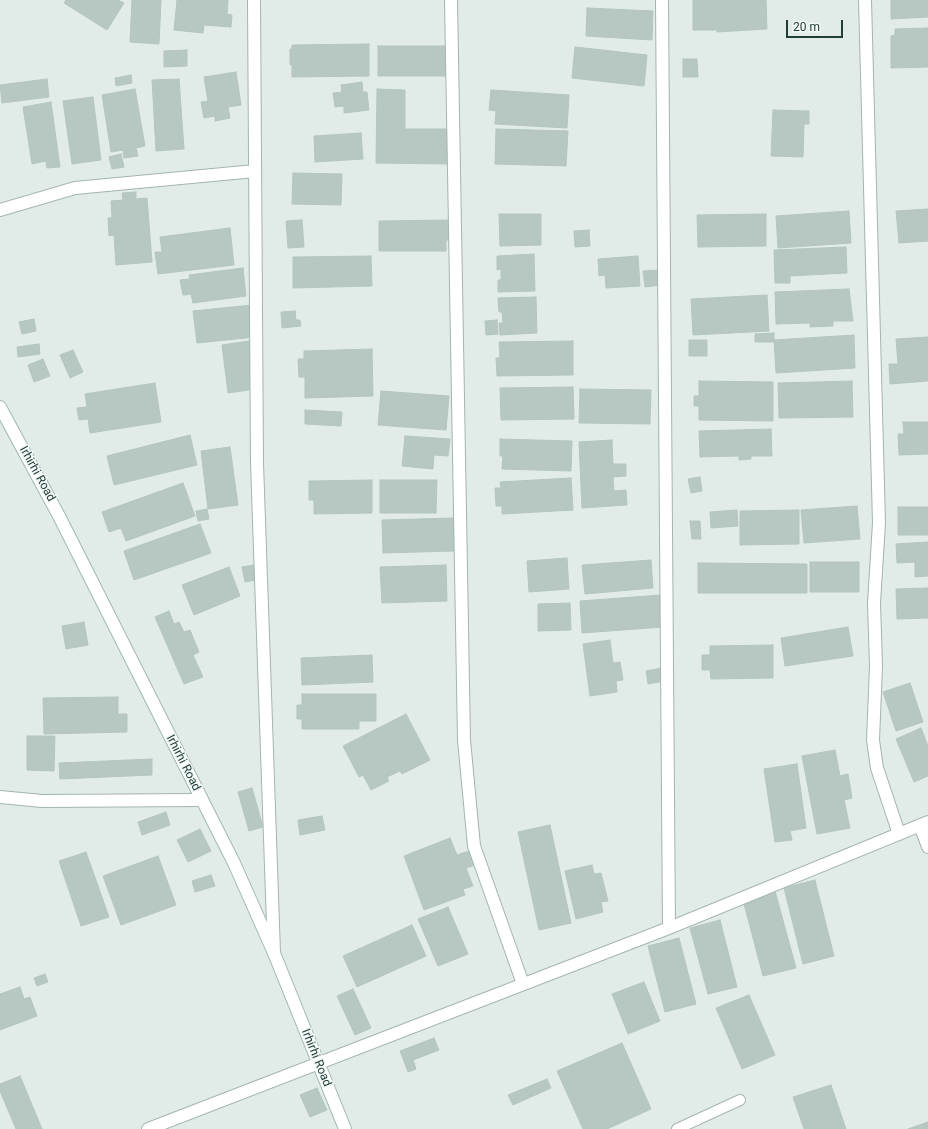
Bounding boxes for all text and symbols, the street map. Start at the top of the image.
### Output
scale bar [788,12,845,38]
text: 20 m [793,20,820,34]
street label: Irhirhi Road [16,444,58,504]
street label: Irhirhi Road [163,733,203,793]
street label: Irhirhi Road [298,1027,334,1089]

